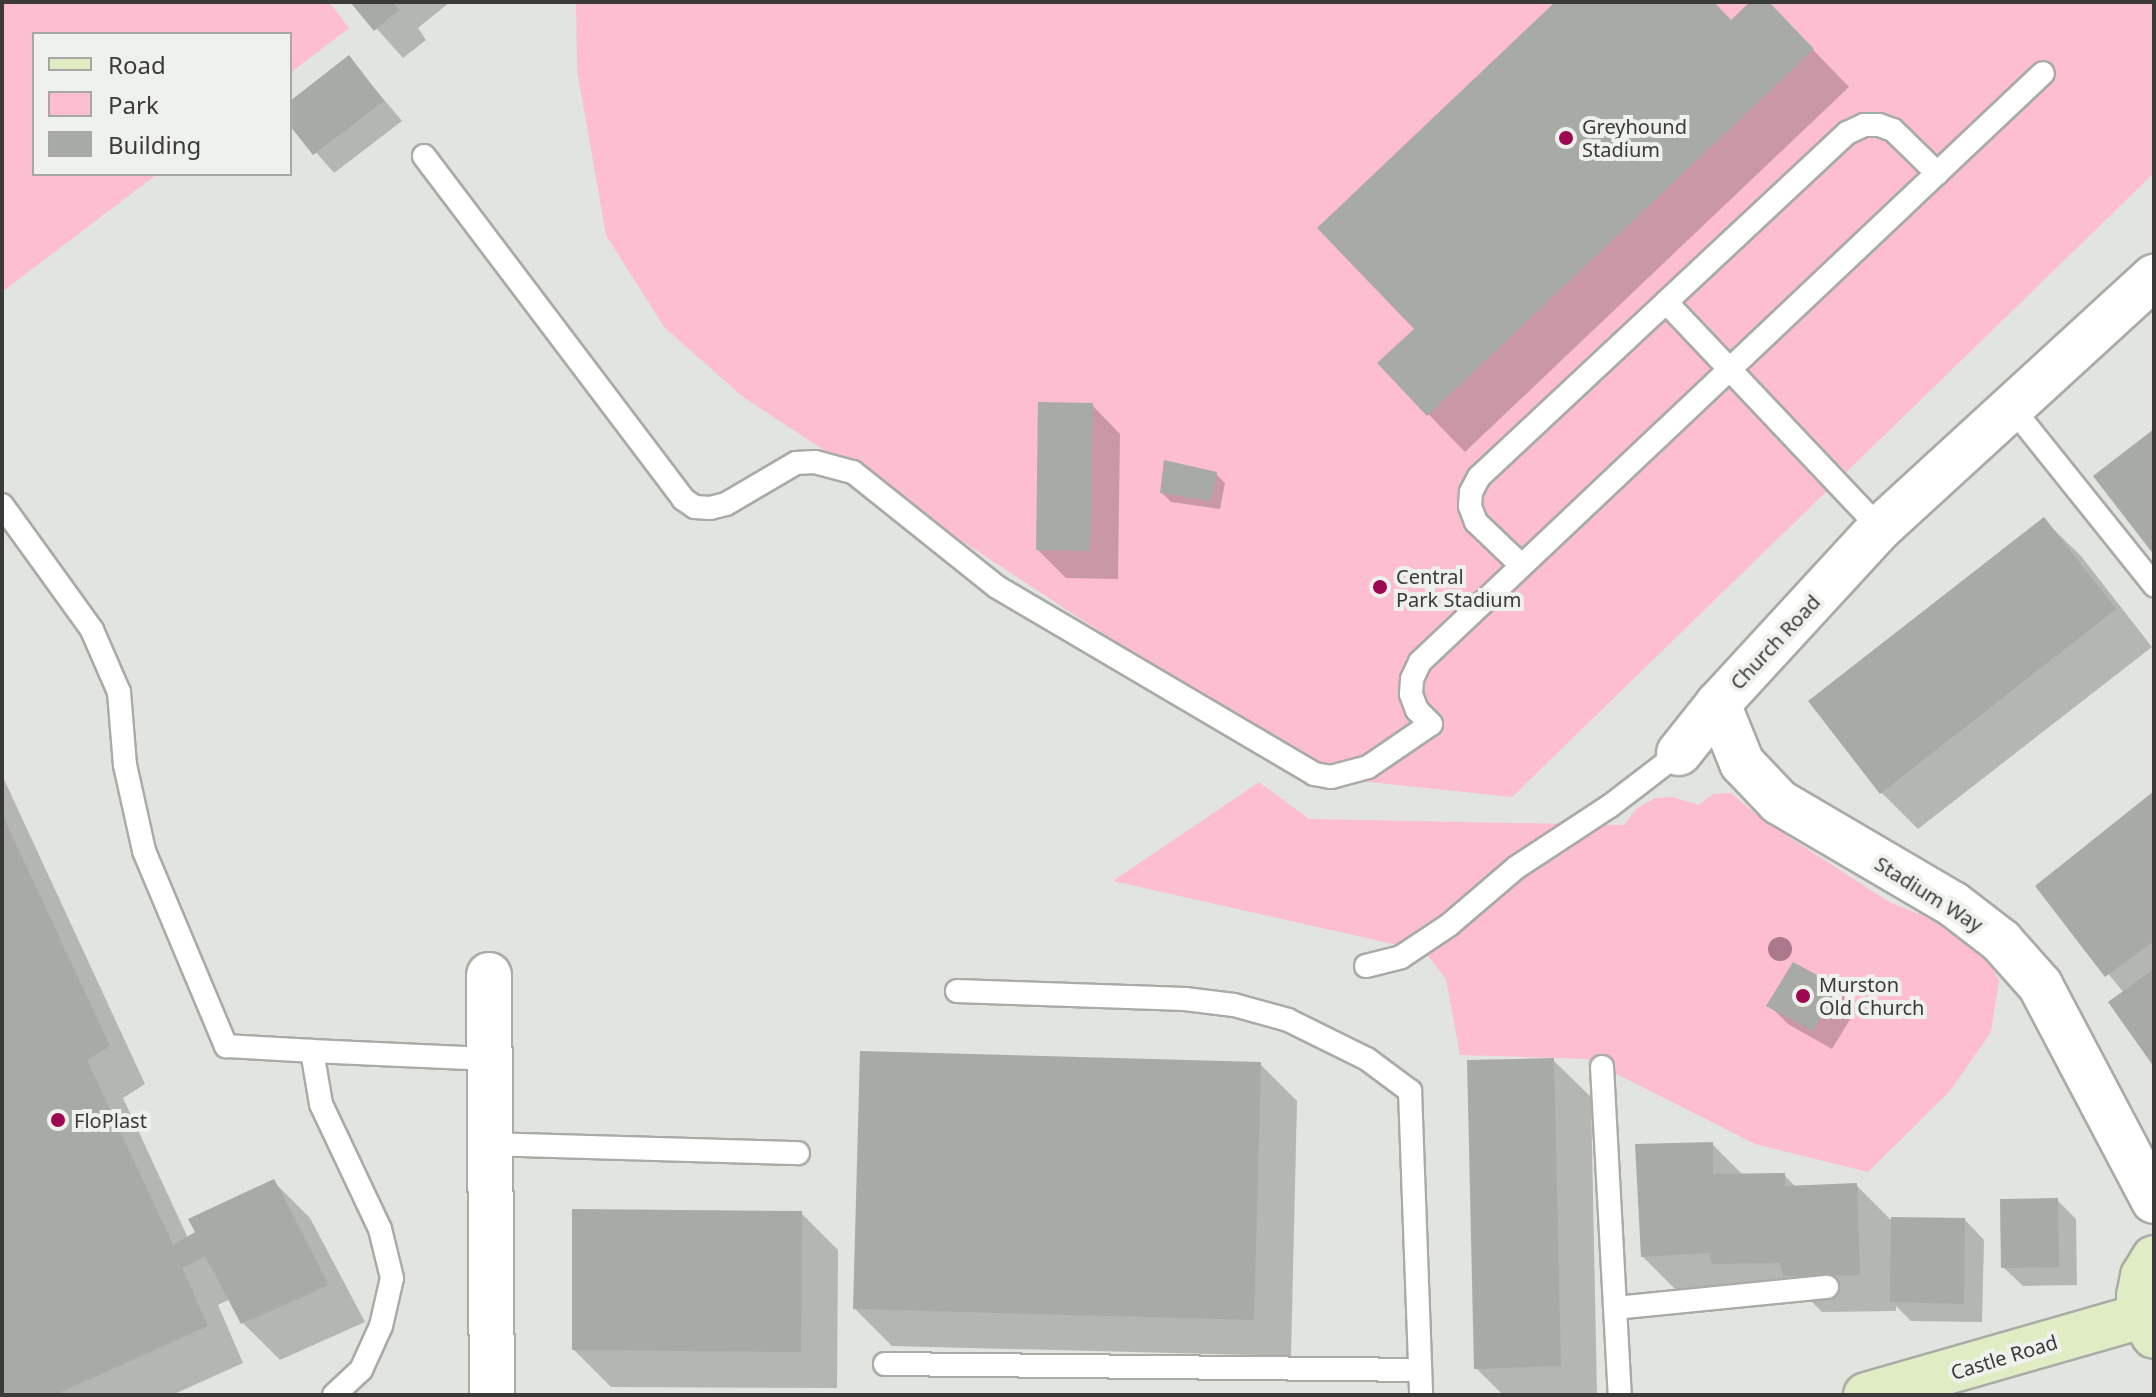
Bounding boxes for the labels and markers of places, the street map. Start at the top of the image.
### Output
place label: Greyhound Stadium [1582,114,1687,161]
marker: Greyhound Stadium [1557,129,1575,147]
place label: Central Park Stadium [1396,564,1521,611]
marker: Central Park Stadium [1371,578,1389,596]
place label: Murston Old Church [1819,972,1924,1019]
marker: Murston Old Church [1794,987,1812,1005]
place label: FloPlast [74,1108,147,1132]
marker: FloPlast [49,1111,67,1129]

